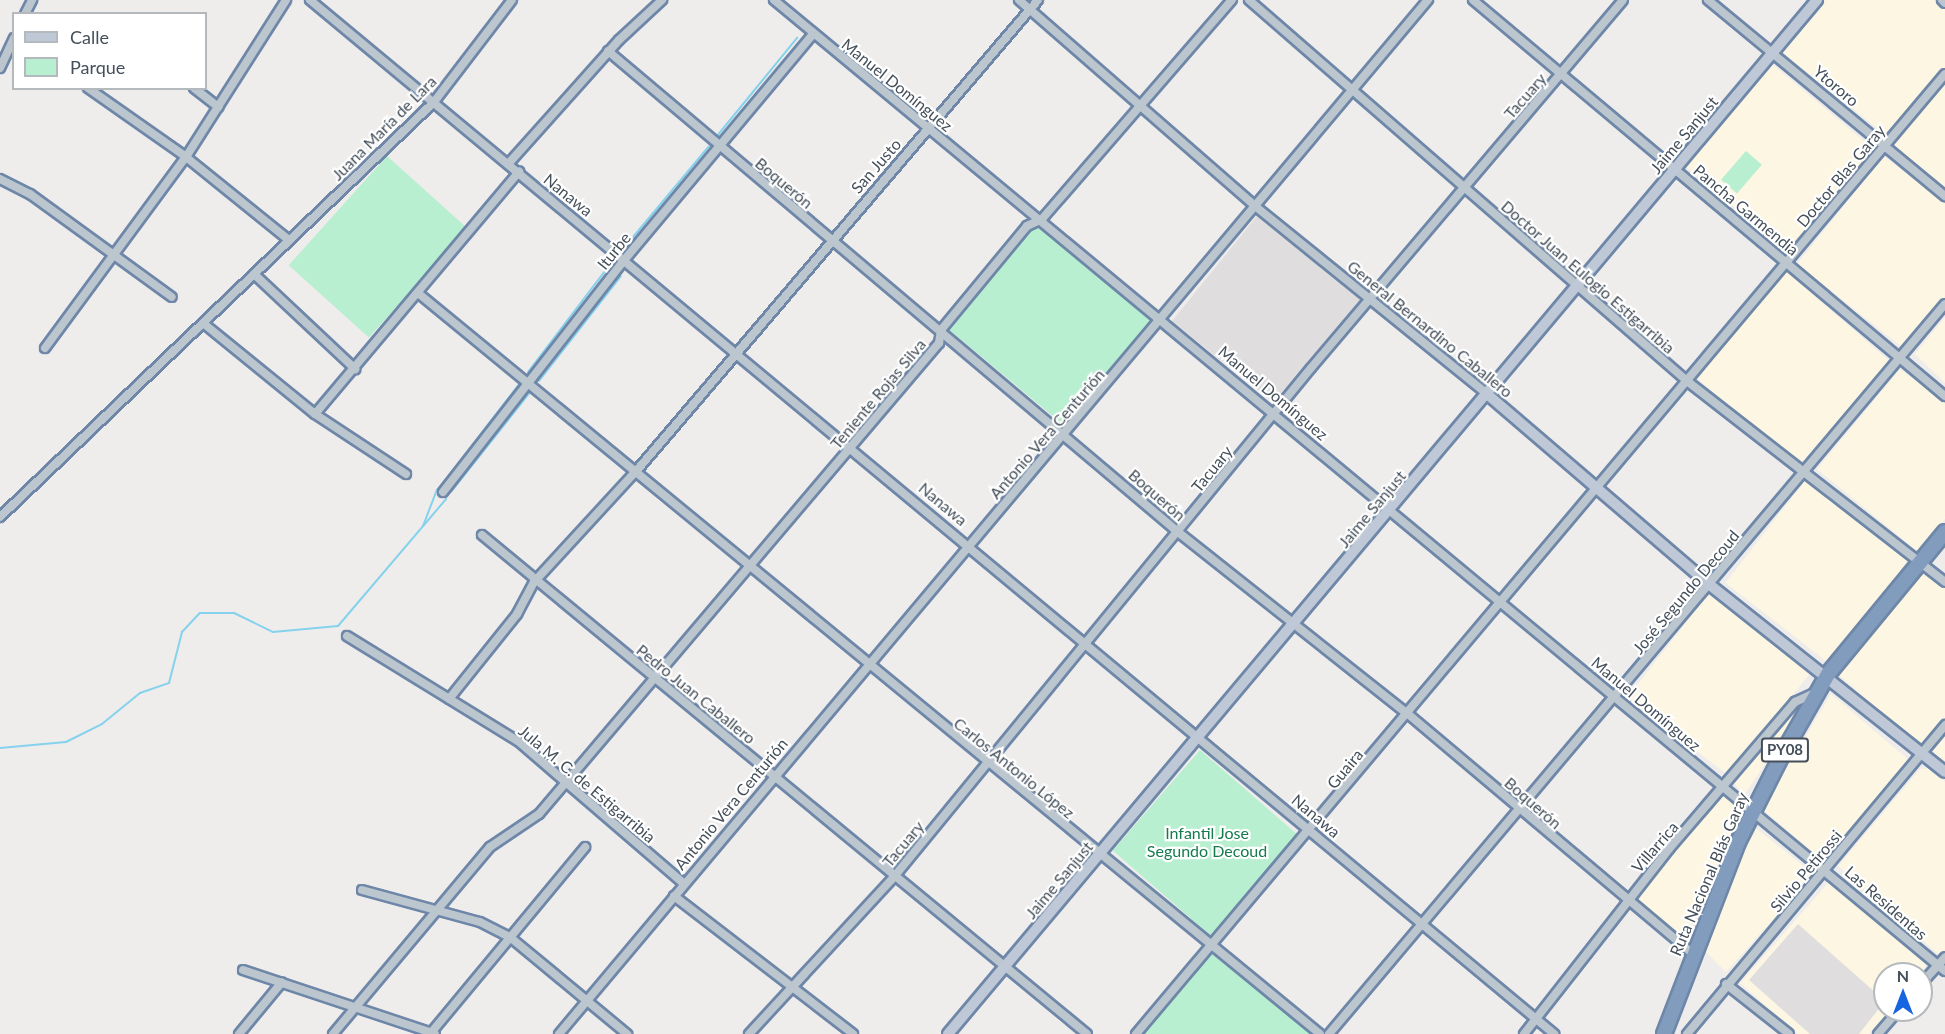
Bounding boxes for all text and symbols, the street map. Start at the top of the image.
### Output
legend [12,12,207,90]
text: Calle [70,26,109,48]
street label: Manuel Domínguez [838,35,956,135]
text: Parque [70,56,125,78]
street label: Ytororo [1809,62,1863,110]
street label: Tacuary [1500,69,1550,123]
street label: Juana María de Lara [328,72,440,184]
street label: Jaime Sanjust [1646,93,1722,177]
street label: Doctor Blas Garay [1793,121,1889,231]
street label: San Justo [847,135,905,197]
street label: Boquerón [751,153,817,213]
street label: Pancha Garmendia [1689,160,1803,260]
street label: Nanawa [540,170,596,220]
street label: Doctor Juan Eulogio Estigarribia [1497,196,1679,358]
street label: Iturbe [593,229,635,273]
street label: General Bernardino Caballero [1344,256,1516,402]
street label: Teniente Rojas Silva [826,335,930,453]
street label: Manuel Domínguez [1214,342,1332,444]
street label: Antonio Vera Centurión [985,365,1109,503]
street label: Tacuary [1187,442,1237,496]
street label: Boquerón [1125,465,1189,525]
street label: Jaime Sanjust [1334,467,1410,551]
street label: Nanawa [915,478,971,530]
street label: José Segundo Decoud [1629,526,1743,658]
street label: Pedro Juan Caballero [633,640,759,748]
street label: Manuel Domínguez [1587,653,1705,755]
street label: Carlos Antonio López [950,713,1078,823]
street label: Jula M. C. de Estigarribia [515,721,659,847]
street label: Antonio Vera Centurión [670,734,792,874]
road number: PY08 [1760,738,1810,762]
street label: Guaira [1323,745,1367,793]
street label: Boquerón [1501,773,1565,833]
street label: Ruta Nacional Blás Garay [1666,789,1752,959]
street label: Nanawa [1288,790,1344,842]
street label: Tacuary [878,817,928,871]
street label: Villarrica [1628,818,1682,876]
park label: Infantil Jose Segundo Decoud [1147,823,1267,861]
street label: Silvio Petirossi [1766,826,1846,916]
street label: Jaime Sanjust [1021,838,1097,922]
street label: Las Residentas [1841,862,1931,944]
north arrow [1873,962,1933,1022]
text: N [1897,966,1909,985]

